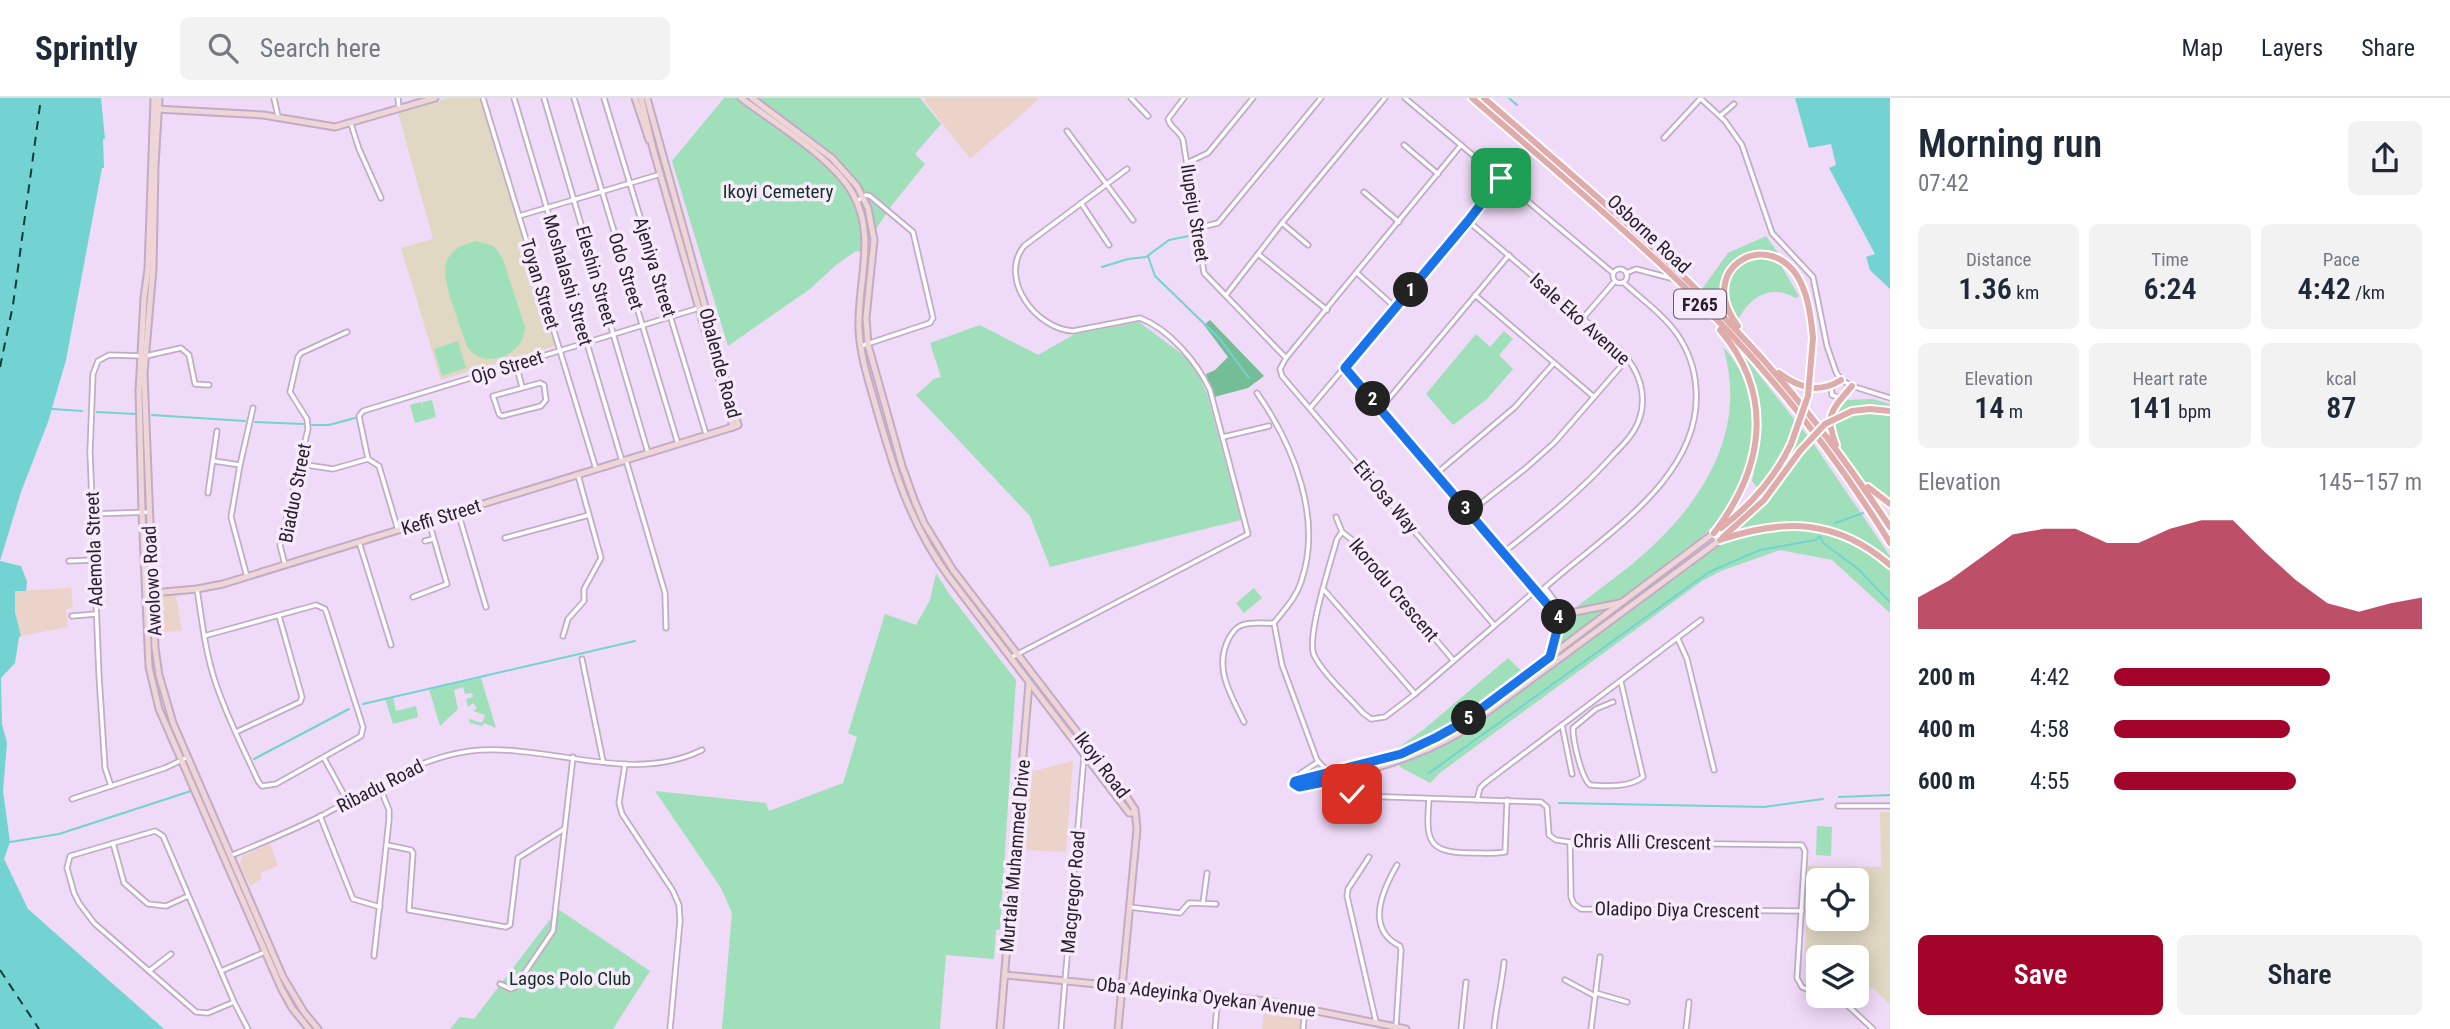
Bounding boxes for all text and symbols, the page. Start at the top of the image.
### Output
search box [180,17,670,80]
text: Sprintly [35,29,138,68]
icon: search [204,29,242,67]
text: Search here [260,33,381,63]
text: Map [2182,34,2223,62]
text: Layers [2261,34,2323,62]
text: Share [2361,34,2415,62]
button: share [2348,121,2422,195]
text: Morning run [1918,122,2102,166]
pin [1471,148,1531,208]
icon: arrive [1482,159,1520,197]
street label: Ilupeju Street [1176,162,1214,264]
text: 07:42 [1918,170,1969,197]
park label: Ikoyi Cemetery [723,180,833,203]
street label: Osborne Road [1603,190,1695,278]
street label: Moshalashi Street [538,212,598,348]
street label: Ajeniya Street [629,214,681,320]
street label: Eleshin Street [571,223,621,329]
street label: Odo Street [603,230,649,312]
street label: Toyan Street [515,236,565,332]
text: Distance [1966,248,2031,271]
text: Time [2151,248,2189,271]
text: Pace [2323,248,2360,271]
street label: Isale Eko Avenue [1525,268,1635,370]
text: 1.36 [1958,271,2012,306]
text: 6:24 [2143,271,2197,306]
text: 4:42 [2298,271,2351,306]
pin: 1 [1394,272,1428,308]
text: 1 [1406,278,1415,301]
text: km [2012,281,2039,304]
text: /km [2351,281,2385,304]
road number: F265 [1674,289,1726,318]
street label: Obalende Road [694,305,746,421]
street label: Ojo Street [468,345,546,389]
text: Elevation [1964,367,2033,390]
text: Heart rate [2132,367,2208,390]
text: kcal [2326,367,2357,390]
pin: 2 [1356,382,1390,416]
text: 2 [1368,387,1377,410]
text: 14 [1974,390,2004,425]
text: 141 [2129,390,2174,425]
text: 87 [2326,390,2356,425]
text: m [2004,400,2023,423]
text: bpm [2174,400,2211,423]
street label: Biaduo Street [274,441,316,545]
street label: Eti-Osa Way [1349,456,1423,538]
text: Elevation [1918,469,2001,496]
text: 145–157 m [2318,469,2422,496]
pin: 3 [1448,490,1484,526]
street label: Ademola Street [80,491,108,607]
street label: Keffi Street [398,494,484,540]
text: 3 [1461,496,1470,519]
street label: Awolowo Road [138,525,166,637]
street label: Ikorodu Crescent [1344,534,1444,646]
pin: 4 [1542,600,1576,634]
text: 4 [1554,605,1563,628]
text: 200 m [1918,664,1975,691]
text: 4:42 [2030,664,2069,691]
pin: 5 [1452,700,1486,736]
text: 5 [1464,706,1473,729]
text: 400 m [1918,716,1975,743]
text: 4:58 [2030,716,2069,743]
street label: Ikoyi Road [1069,727,1135,803]
street label: Ribadu Road [333,754,427,818]
street label: Murtala Muhammed Drive [995,759,1035,953]
pin [1322,764,1382,824]
text: 600 m [1918,768,1975,795]
text: 4:55 [2030,768,2069,795]
icon: check [1333,775,1371,813]
street label: Chris Alli Crescent [1573,829,1711,855]
street label: Macgregor Road [1056,830,1090,954]
map controls [1806,868,1869,1008]
button: locate [1806,868,1869,931]
street label: Oladipo Diya Crescent [1594,897,1760,923]
button: Save [1918,935,2163,1015]
button: Share [2177,935,2422,1015]
button: layers [1806,945,1869,1008]
park label: Lagos Polo Club [509,967,631,990]
street label: Oba Adeyinka Oyekan Avenue [1095,972,1317,1022]

